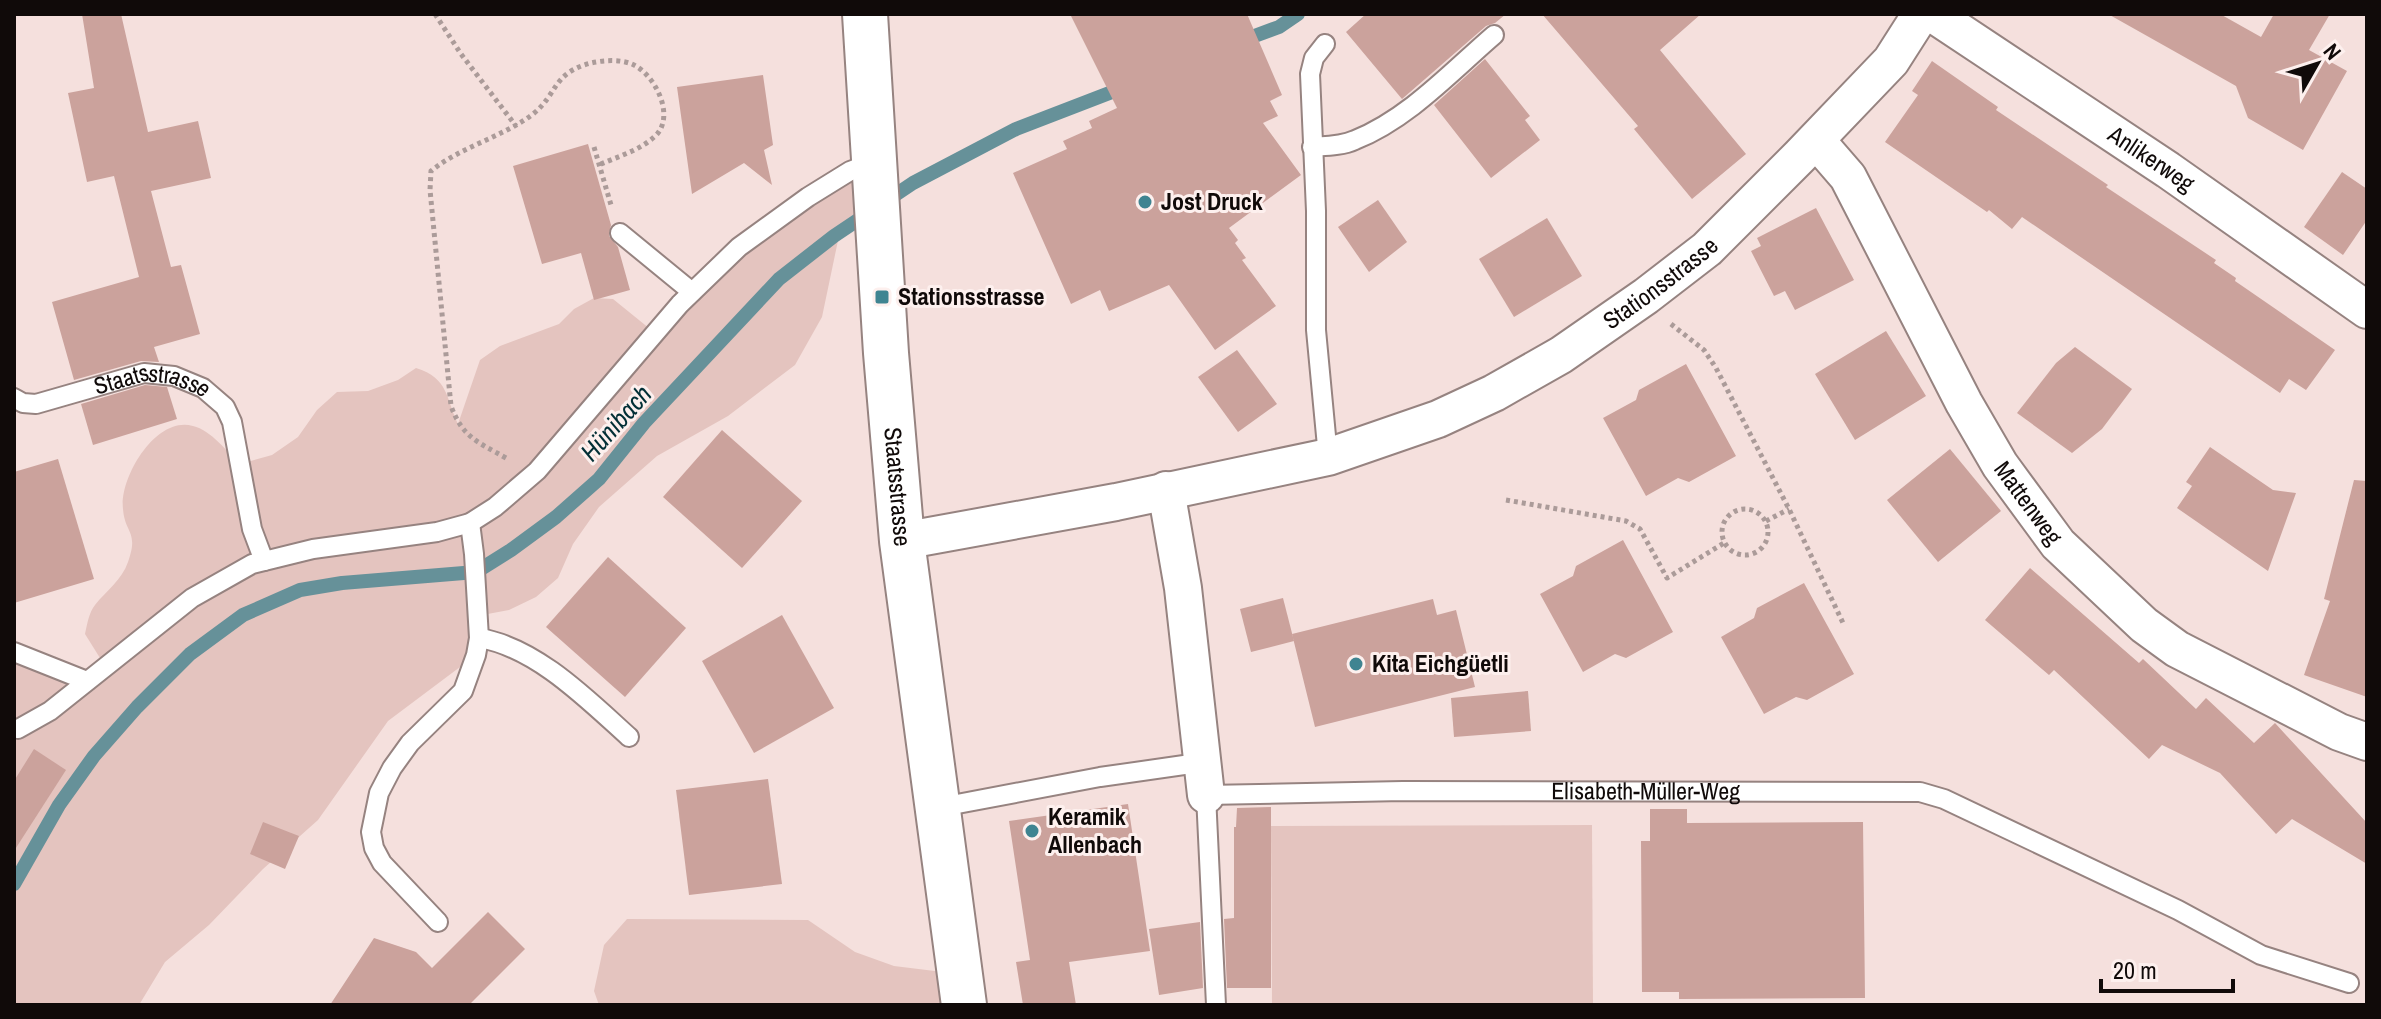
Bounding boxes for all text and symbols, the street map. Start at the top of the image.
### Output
north arrow [2277,24,2357,104]
text: N [2317,37,2348,66]
street label: Anlikerweg [2102,117,2201,199]
place label: Jost Druck [1161,185,1263,217]
marker: Jost Druck [1136,193,1154,211]
street label: Stationsstrasse [1596,230,1725,336]
place label: Stationsstrasse [898,280,1045,312]
marker: Stationsstrasse [873,288,891,306]
street label: Staatsstrasse [90,355,219,404]
water label: Hünibach [572,377,659,468]
street label: Staatsstrasse [877,426,919,548]
street label: Mattenweg [1987,454,2070,551]
place label: Kita Eichgüetli [1372,647,1509,679]
marker: Kita Eichgüetli [1347,655,1365,673]
street label: Elisabeth-Müller-Weg [1551,774,1740,807]
place label: Keramik Allenbach [1048,800,1142,860]
marker: Keramik Allenbach [1023,822,1041,840]
scale bar [2101,943,2233,993]
text: 20 m [2113,954,2157,986]

